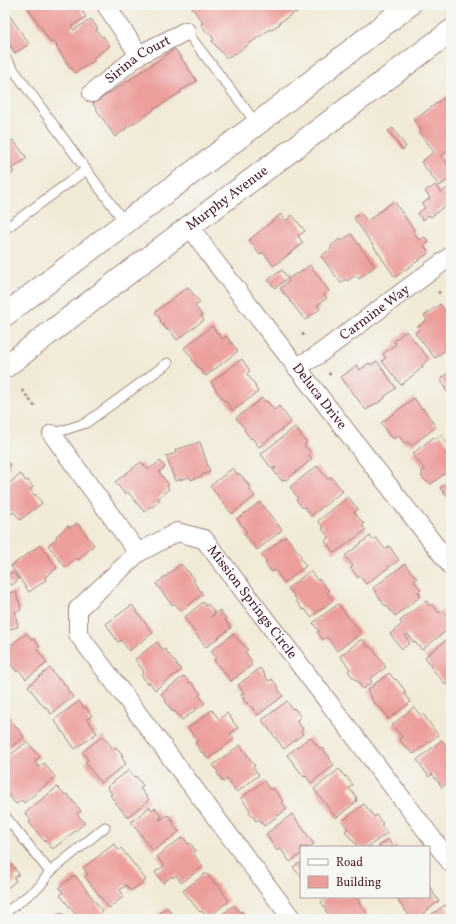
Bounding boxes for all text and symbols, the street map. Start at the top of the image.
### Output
street label: Sirina Court [101,31,174,88]
street label: Murphy Avenue [182,161,272,235]
street label: Carmine Way [336,280,414,345]
street label: Deluca Drive [288,359,351,434]
street label: Mission Springs Circle [203,541,302,663]
legend [300,846,430,898]
text: Road [336,855,363,871]
text: Building [336,875,381,891]

